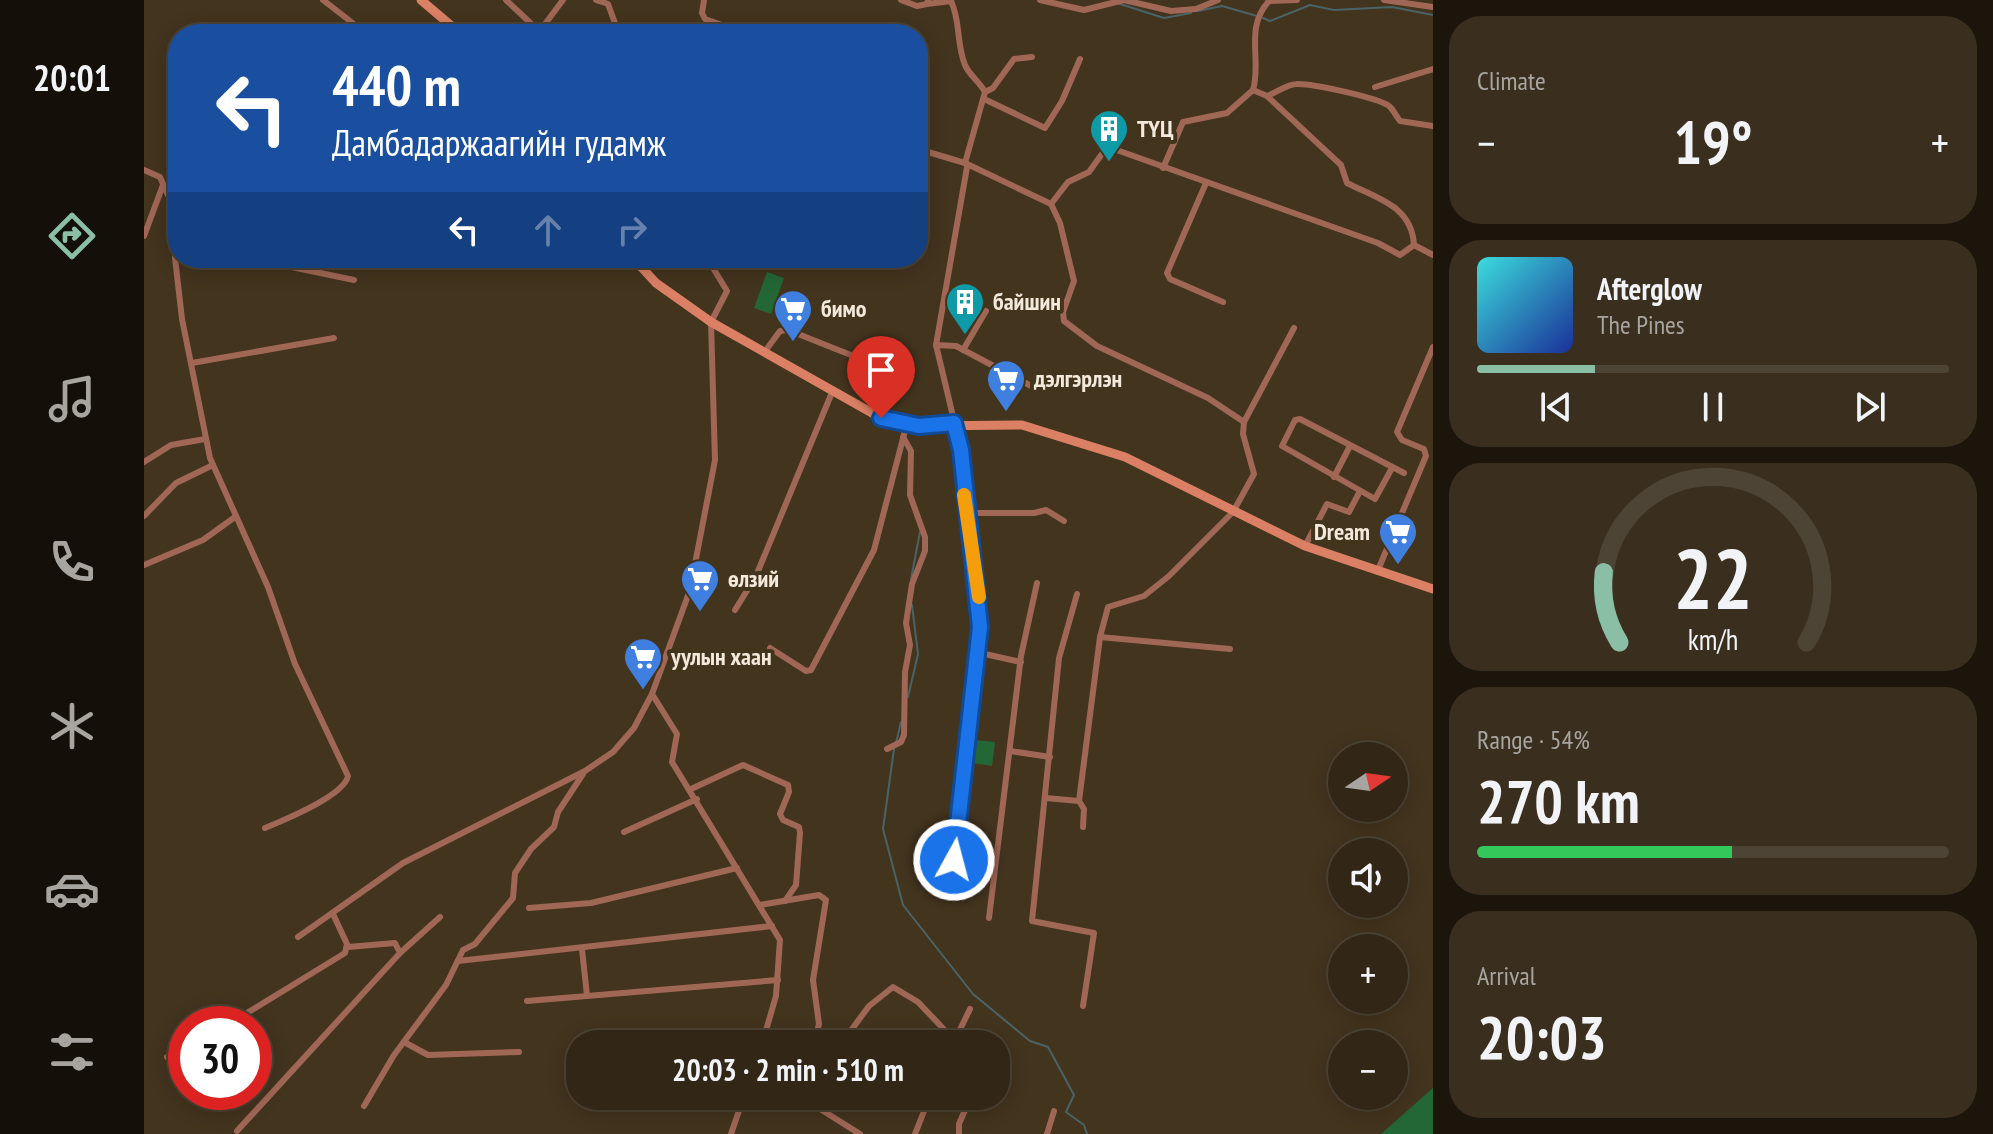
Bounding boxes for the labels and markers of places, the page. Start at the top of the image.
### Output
building icon: ТҮЦ [1088,108,1130,163]
place label: ТҮЦ [1137,113,1174,144]
building icon: байшин [944,281,986,336]
place label: байшин [993,286,1061,317]
supermarket icon: бимо [772,288,814,343]
place label: бимо [821,293,867,324]
pin [847,336,915,418]
supermarket icon: дэлгэрлэн [985,358,1027,413]
place label: дэлгэрлэн [1033,363,1122,394]
supermarket icon: Dream [1377,511,1419,566]
place label: Dream [1314,516,1370,547]
supermarket icon: өлзий [679,558,721,613]
place label: өлзий [728,563,779,594]
supermarket icon: уулын хаан [622,636,664,691]
place label: уулын хаан [670,641,772,672]

